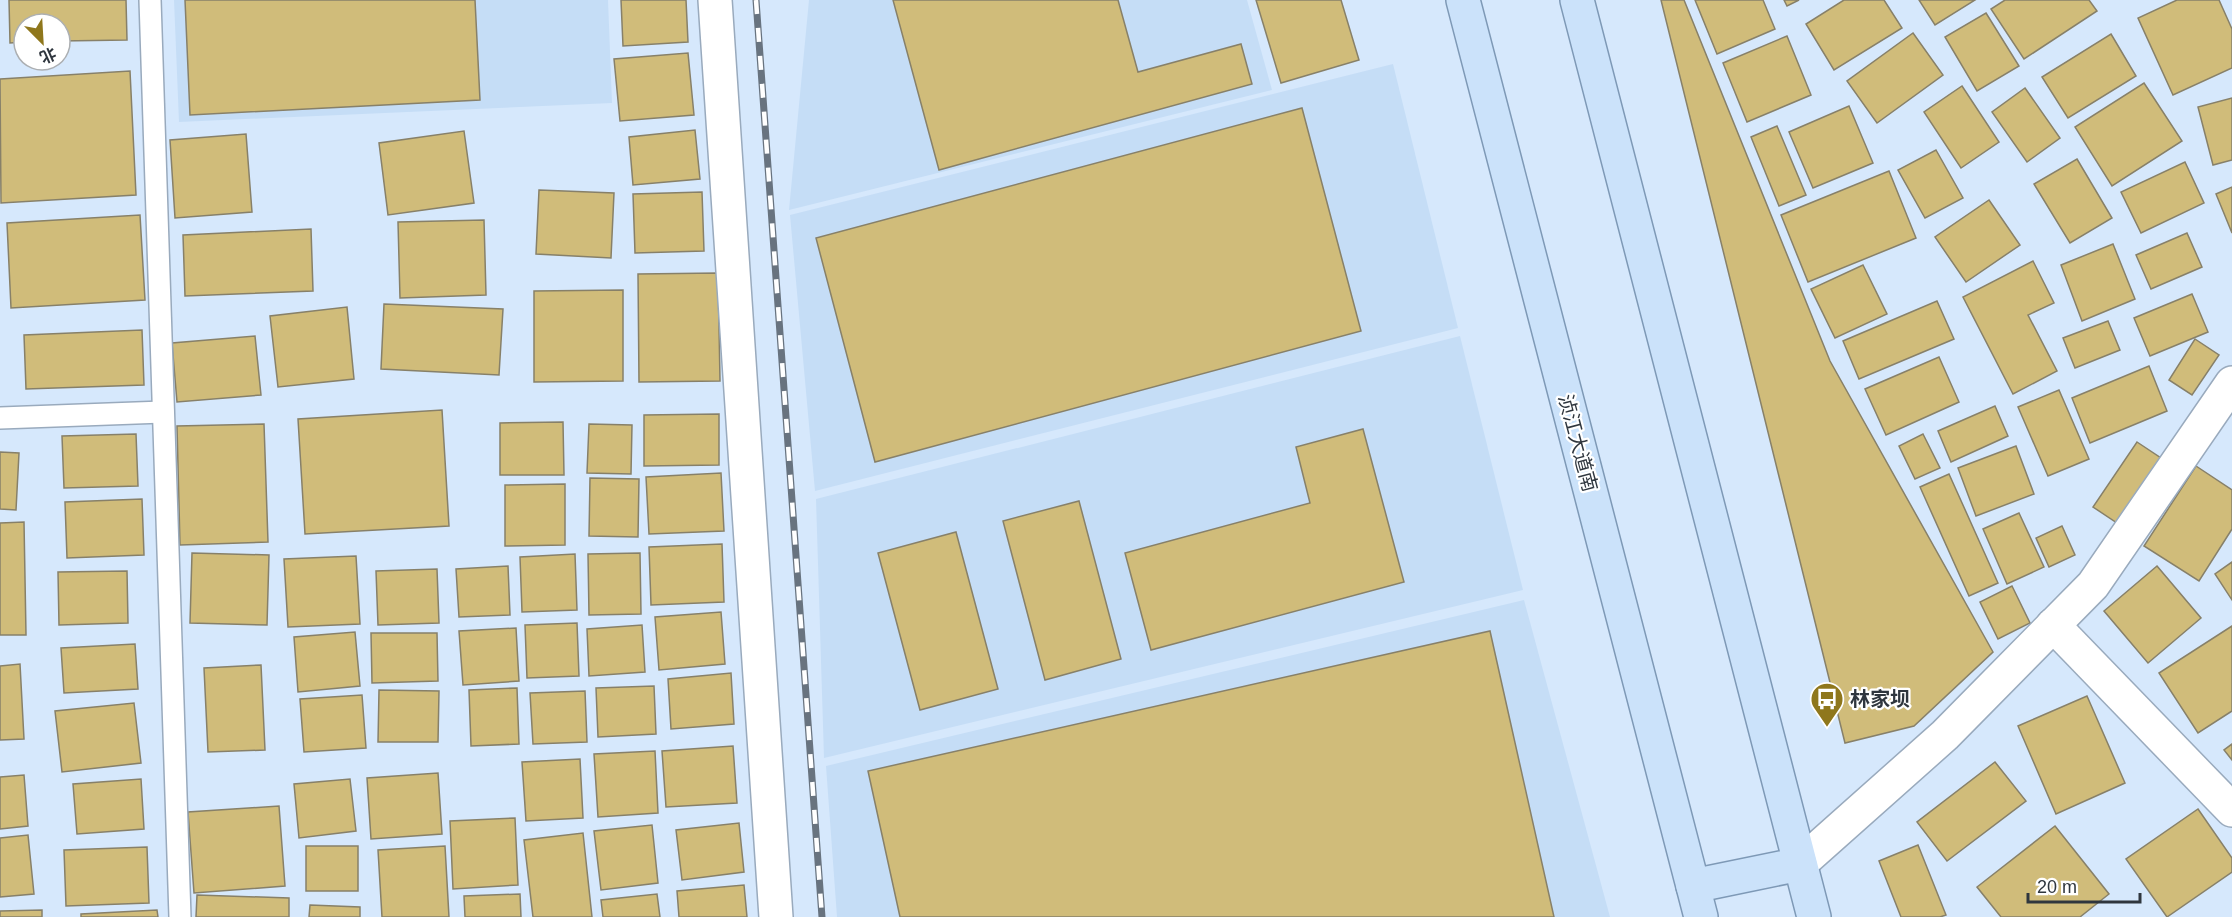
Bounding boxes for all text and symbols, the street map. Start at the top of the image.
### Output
north arrow [12,12,72,72]
text: 北 [37,44,59,66]
street label: 浈江大道南 [1554,392,1602,494]
bus stop icon: 林家坝 [1809,681,1845,728]
place label: 林家坝 [1850,688,1910,710]
scale bar [2028,866,2140,904]
text: 20 m [2037,877,2077,897]

